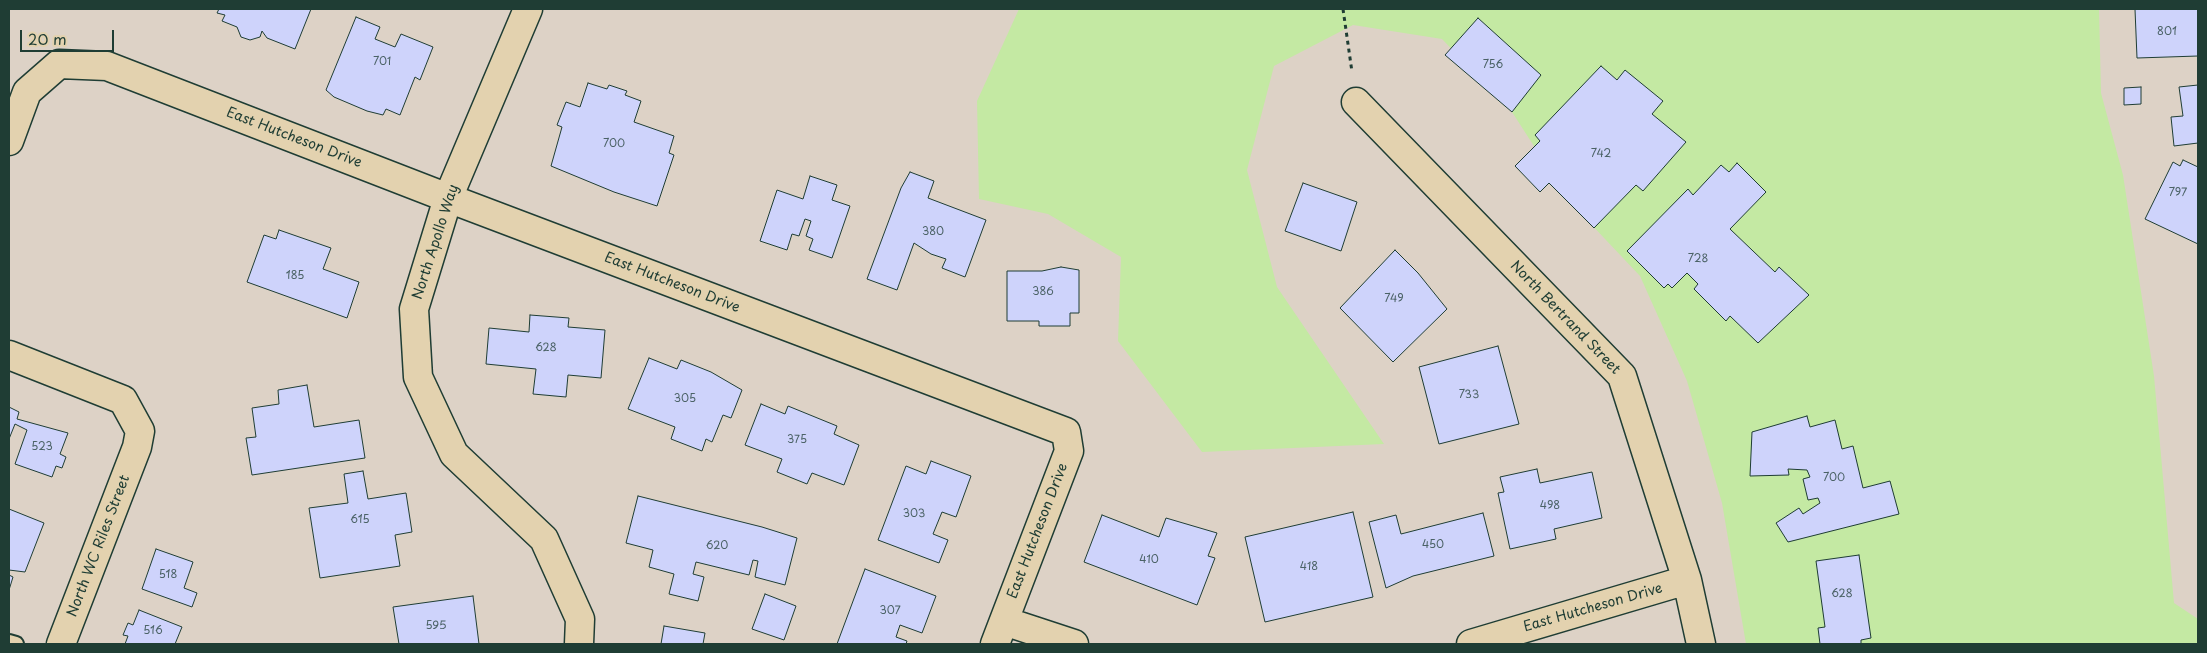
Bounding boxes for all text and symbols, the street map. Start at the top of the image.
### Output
scale bar [22,20,116,52]
house number: 801 [2157,25,2177,39]
text: 20 m [28,27,67,50]
house number: 701 [373,55,391,69]
house number: 756 [1483,58,1503,72]
street label: East Hutcheson Drive [224,104,364,172]
house number: 700 [603,137,625,151]
house number: 742 [1591,147,1611,161]
street label: North Apollo Way [409,182,463,302]
house number: 797 [2169,186,2187,200]
house number: 380 [922,225,944,239]
street label: East Hutcheson Drive [602,249,742,317]
house number: 728 [1688,252,1708,266]
street label: North Bertrand Street [1507,258,1623,378]
house number: 185 [286,269,304,283]
house number: 386 [1032,285,1054,299]
house number: 749 [1384,292,1404,306]
house number: 628 [535,341,557,355]
house number: 733 [1459,388,1479,402]
house number: 305 [674,392,696,406]
house number: 375 [787,433,807,447]
house number: 523 [31,440,53,454]
street label: East Hutcheson Drive [1004,461,1072,601]
house number: 700 [1823,471,1845,485]
street label: North WC Riles Street [64,473,134,619]
house number: 498 [1540,499,1560,513]
house number: 303 [903,507,925,521]
house number: 615 [350,513,370,527]
house number: 450 [1422,538,1444,552]
house number: 620 [706,539,728,553]
house number: 410 [1139,553,1159,567]
house number: 418 [1300,560,1318,574]
house number: 518 [159,568,177,582]
street label: East Hutcheson Drive [1522,580,1664,636]
house number: 628 [1831,587,1853,601]
house number: 307 [879,604,901,618]
house number: 595 [426,619,446,633]
house number: 516 [143,624,163,638]

